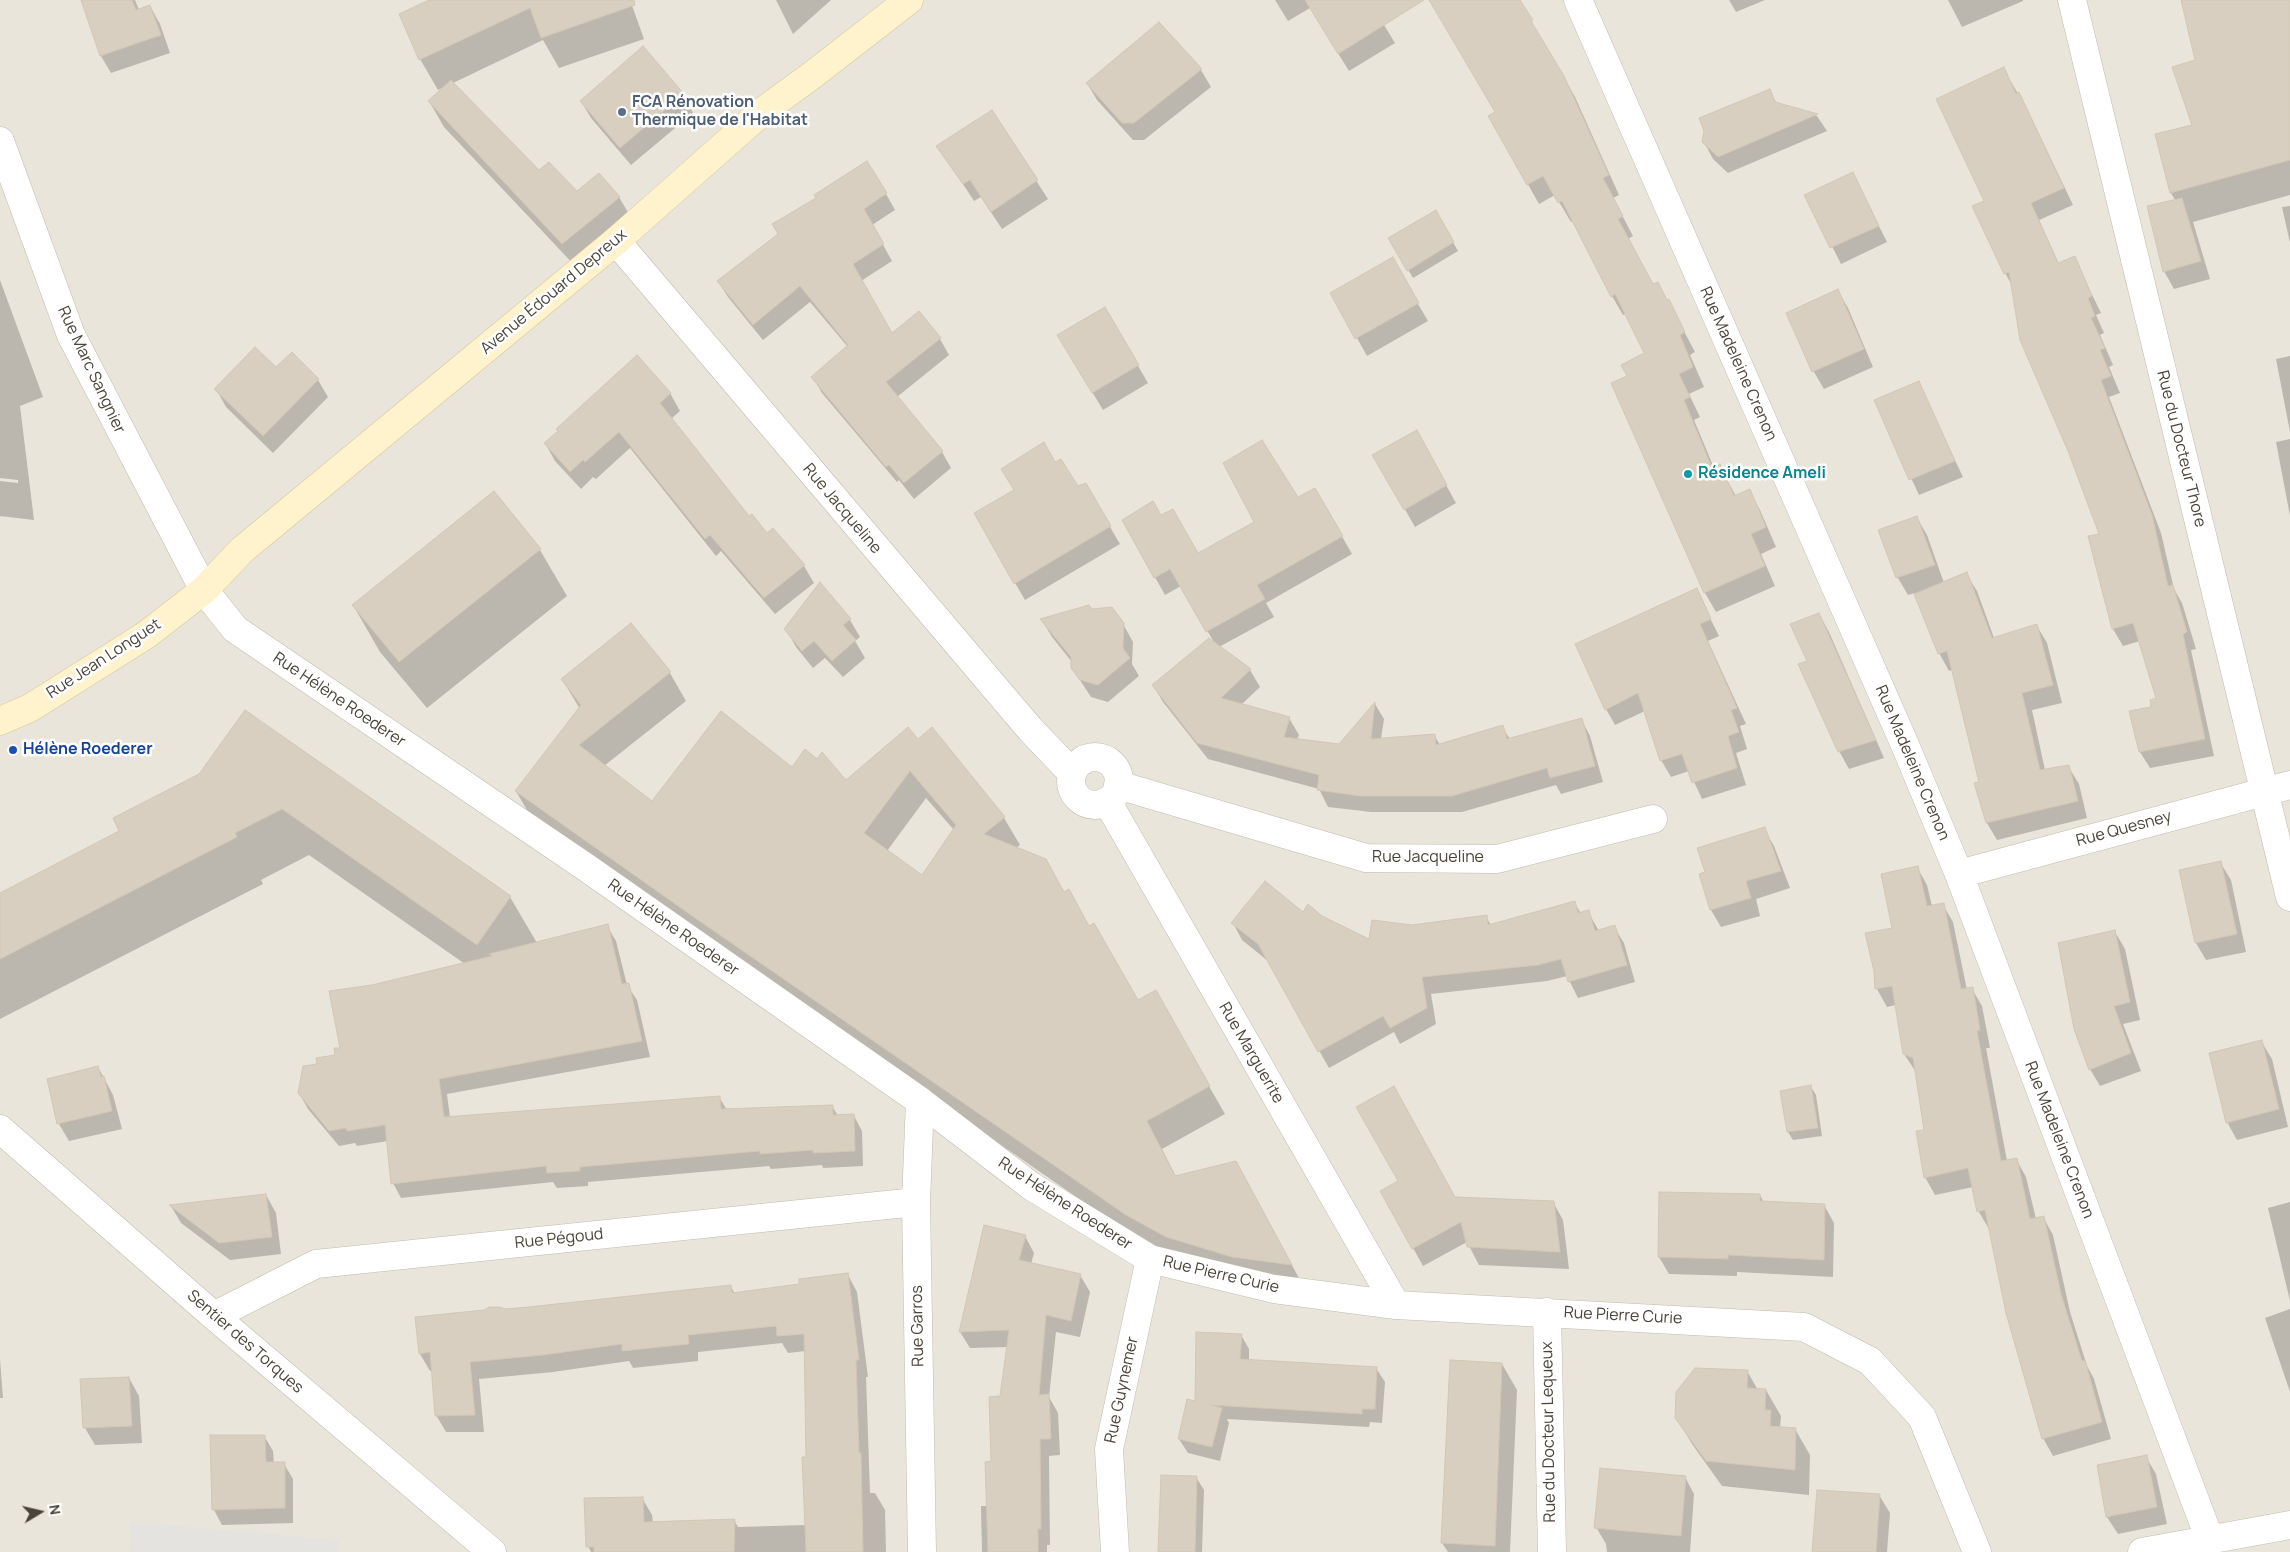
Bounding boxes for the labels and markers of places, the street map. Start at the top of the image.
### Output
place label: FCA Rénovation Thermique de l'Habitat [632,93,808,131]
marker: FCA Rénovation Thermique de l'Habitat [616,106,628,118]
place label: Résidence Ameli [1698,464,1826,484]
marker: Résidence Ameli [1682,468,1694,480]
place label: Hélène Roederer [23,740,153,760]
marker: Hélène Roederer [7,744,19,756]

